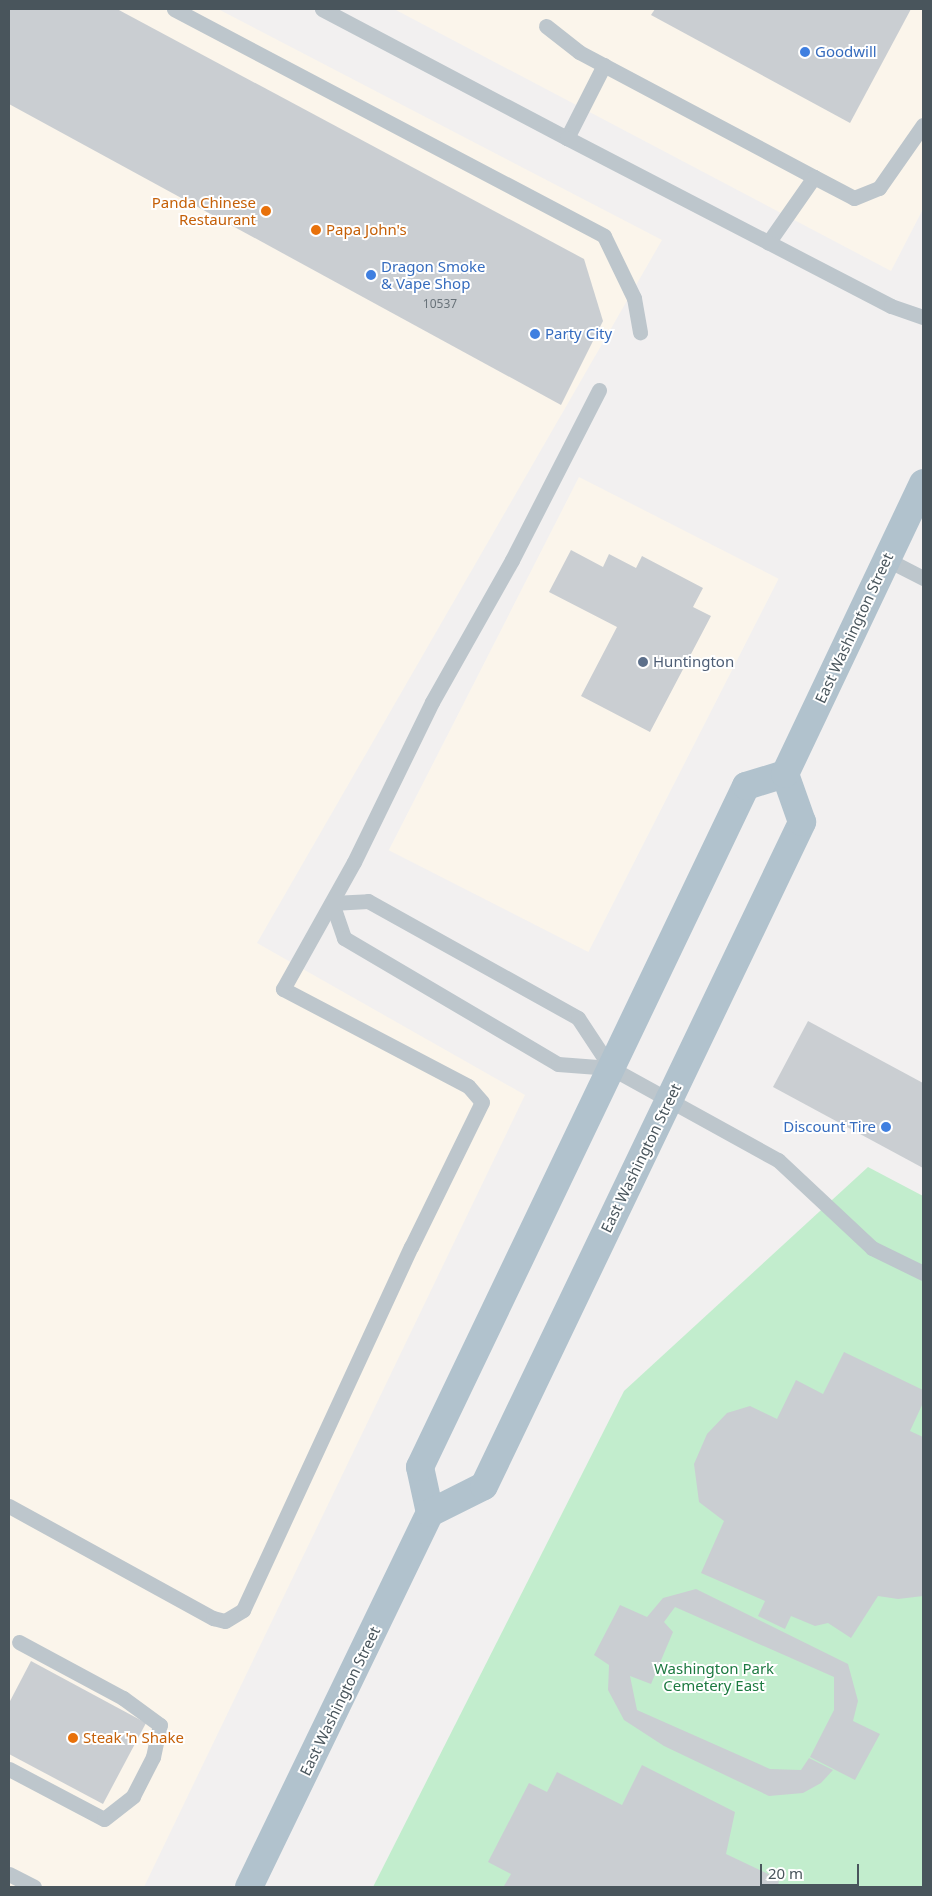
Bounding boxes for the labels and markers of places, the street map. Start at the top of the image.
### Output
place label: Goodwill [815,43,877,61]
marker: Goodwill [799,46,811,58]
place label: Panda Chinese Restaurant [152,193,256,228]
marker: Panda Chinese Restaurant [260,205,272,217]
place label: Papa John's [326,221,407,239]
marker: Papa John's [310,224,322,236]
place label: Dragon Smoke & Vape Shop [381,257,486,292]
marker: Dragon Smoke & Vape Shop [365,269,377,281]
place label: Party City [545,325,612,343]
marker: Party City [529,328,541,340]
place label: Huntington [653,653,734,671]
marker: Huntington [637,656,649,668]
place label: Discount Tire [783,1118,876,1136]
marker: Discount Tire [880,1121,892,1133]
place label: Steak 'n Shake [83,1729,184,1747]
marker: Steak 'n Shake [67,1732,79,1744]

